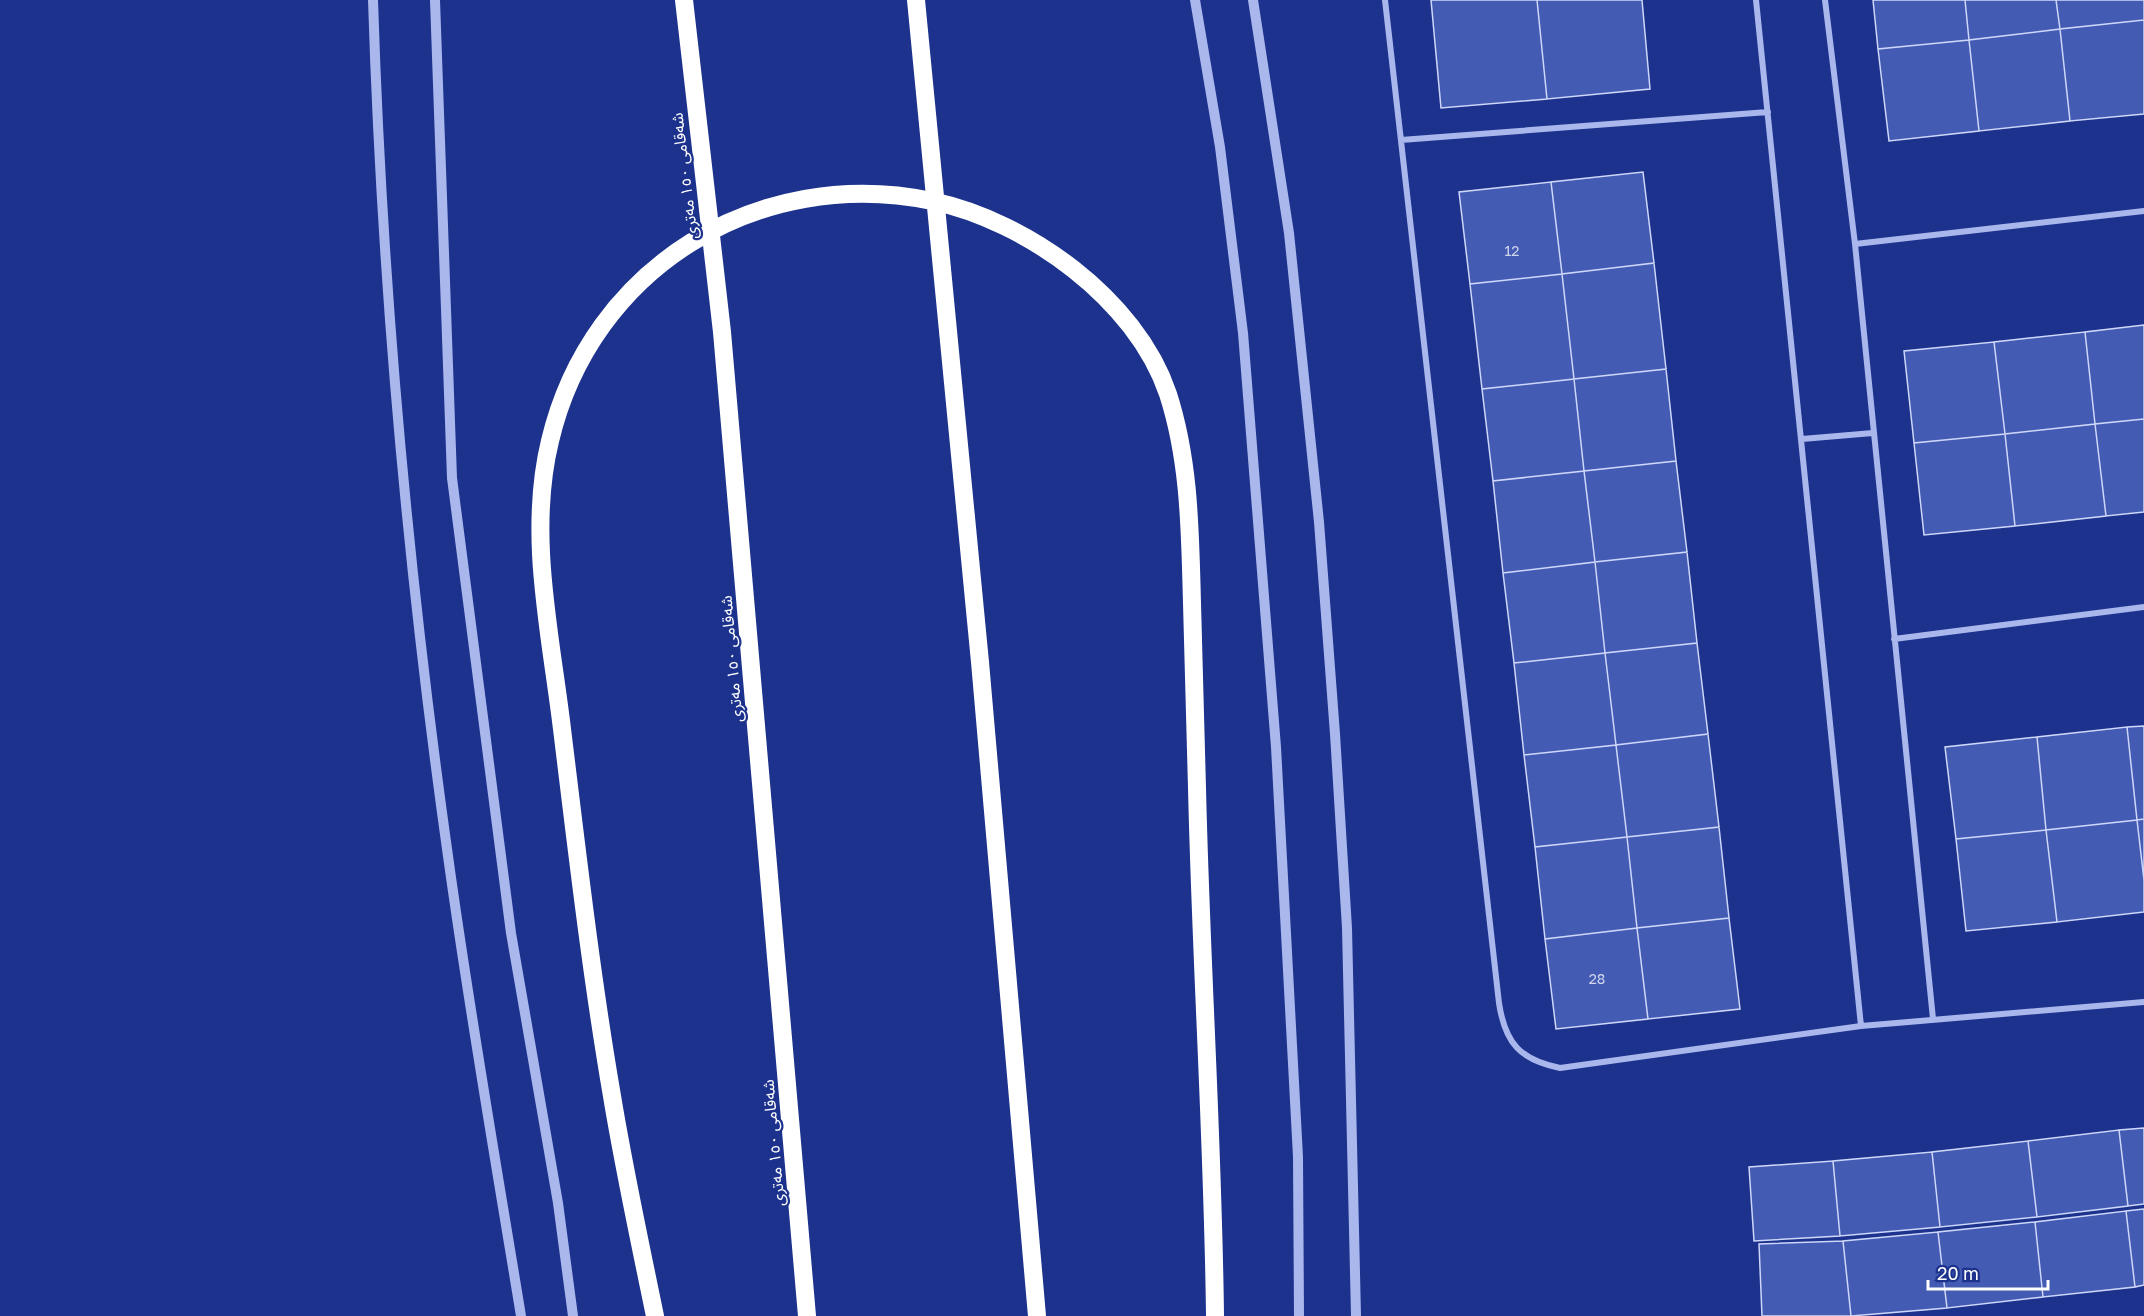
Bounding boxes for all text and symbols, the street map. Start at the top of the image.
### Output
street label: شەقامی ١٥٠ مەتری [666,112,702,240]
house number: 12 [1505,242,1519,259]
street label: شەقامی ١٥٠ مەتری [715,595,747,723]
house number: 28 [1589,970,1605,987]
street label: شەقامی ١٥٠ مەتری [757,1079,789,1207]
scale bar [1928,1253,2048,1291]
text: 20 m [1937,1262,1979,1284]

